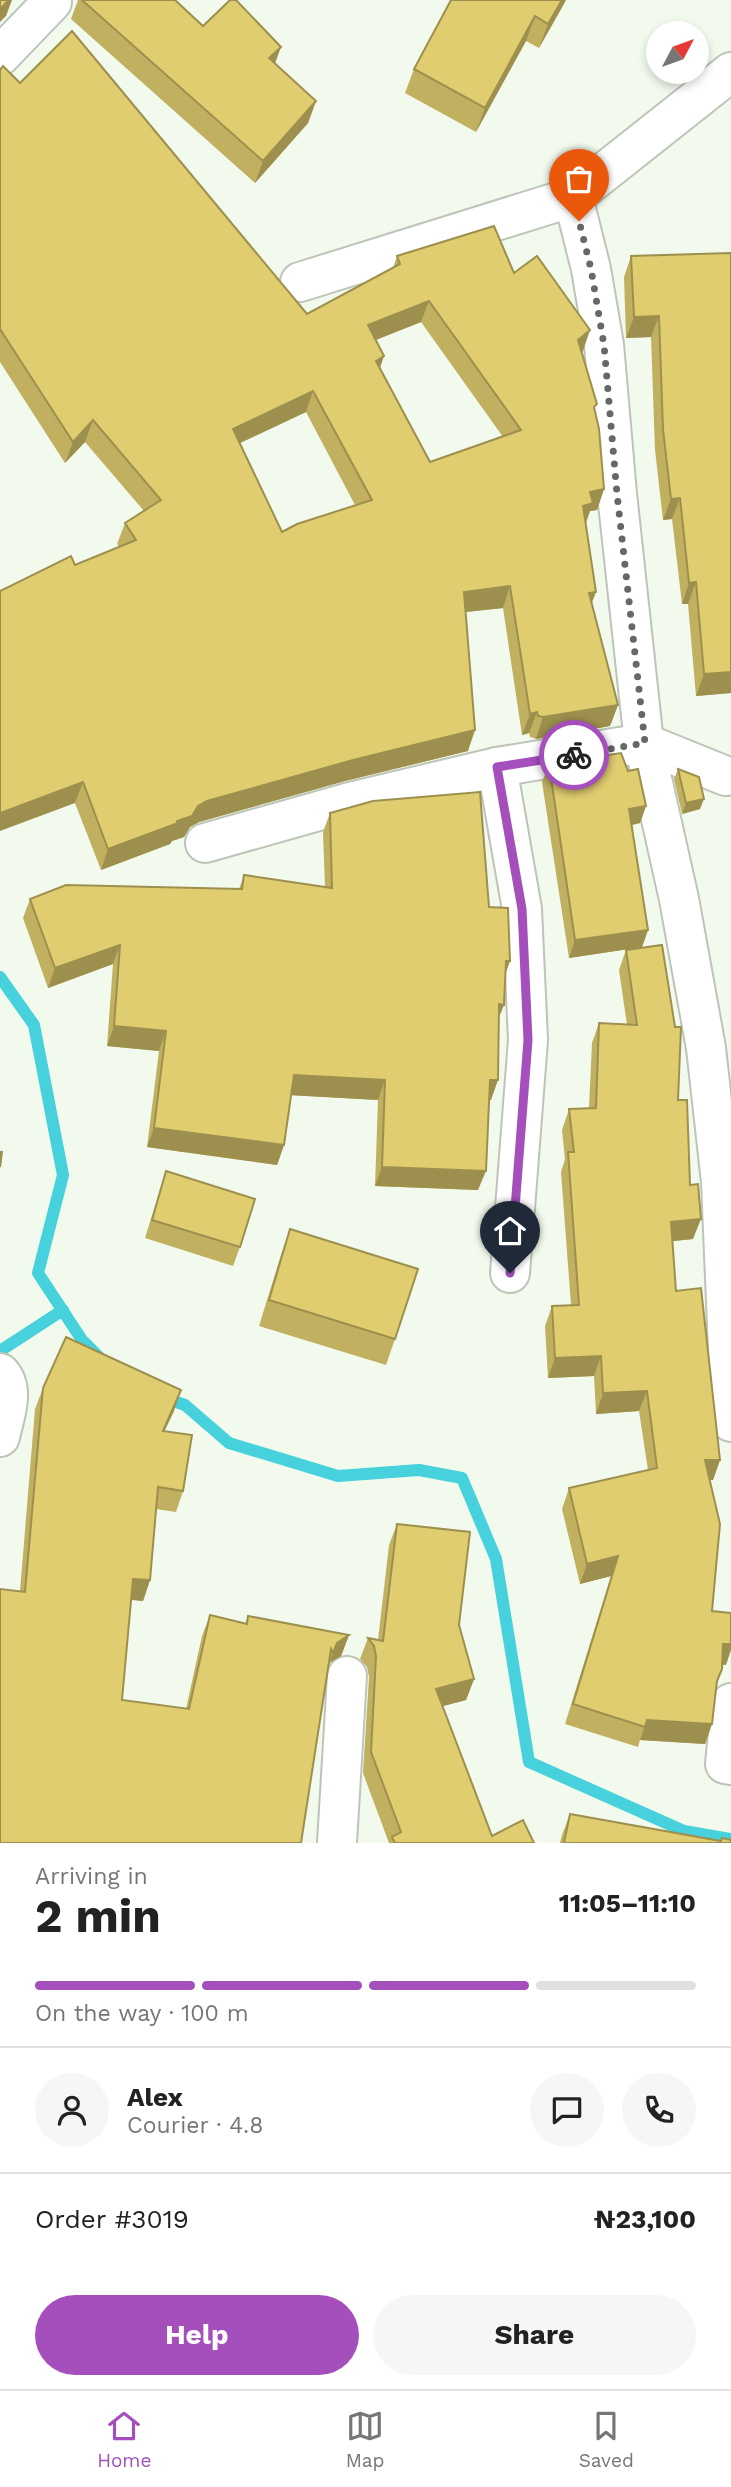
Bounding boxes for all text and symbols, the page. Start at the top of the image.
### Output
north arrow [646,21,709,84]
map controls [646,21,709,84]
pin [549,149,609,221]
icon: bag [560,160,598,198]
courier [539,720,609,790]
icon: bike [555,736,593,774]
pin [480,1201,540,1273]
icon: home [491,1212,529,1250]
text: Arriving in [35,1863,148,1890]
text: 11:05–11:10 [559,1888,696,1918]
text: 2 min [35,1889,161,1943]
text: On the way · 100 m [35,2000,249,2027]
button: person [35,2073,109,2147]
button: chat [530,2073,604,2147]
button: phone [622,2073,696,2147]
text: Alex [127,2082,183,2112]
text: Courier · 4.8 [127,2112,263,2139]
text: Order #3019 [35,2204,189,2234]
text: ₦23,100 [594,2204,696,2234]
button: Help [35,2295,359,2375]
button: Share [373,2295,696,2375]
tab: Home [97,2407,151,2472]
tab: Map [346,2407,384,2472]
tab: Saved [579,2407,634,2472]

